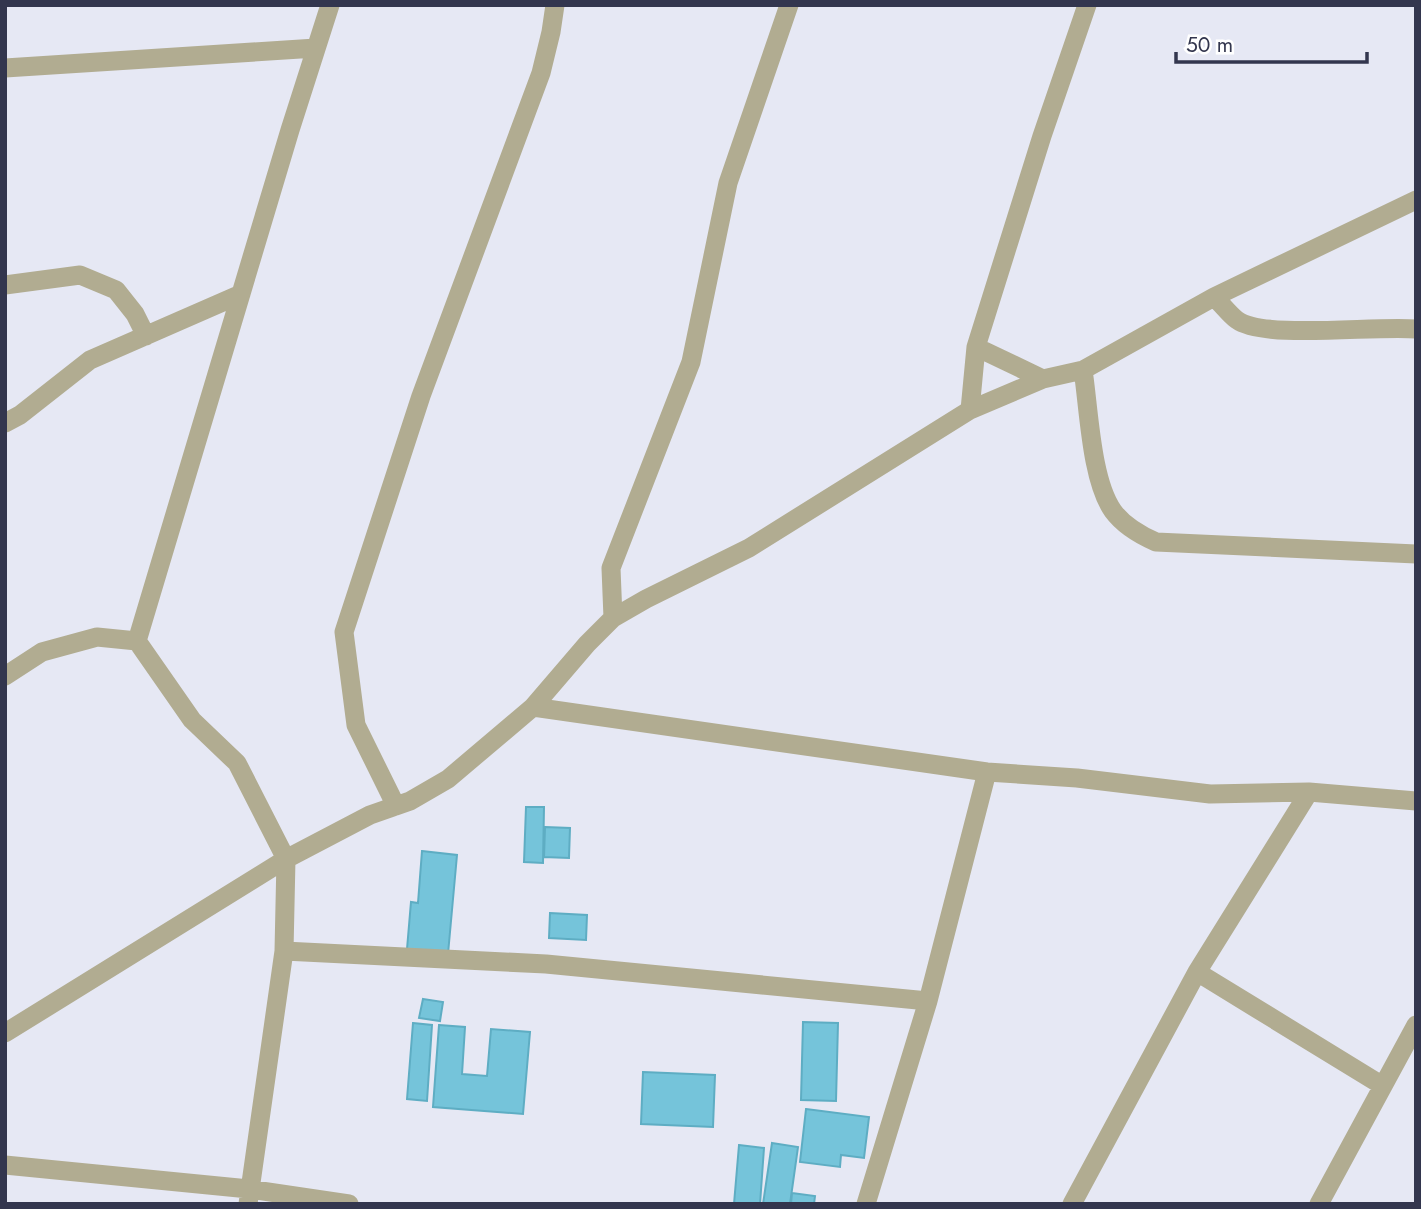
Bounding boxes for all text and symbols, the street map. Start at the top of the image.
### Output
scale bar [1176,21,1367,65]
text: 50 m [1186,30,1233,60]

